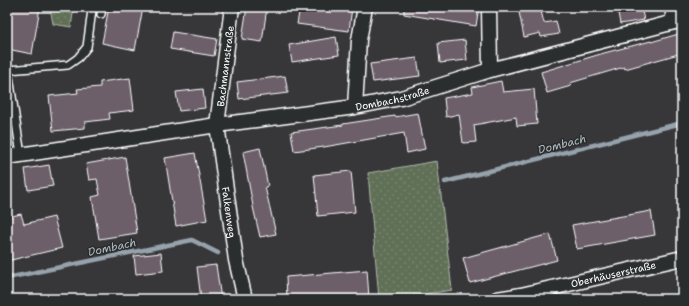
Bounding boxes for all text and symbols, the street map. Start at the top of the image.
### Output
street label: Bachmannstraße [214,25,237,107]
street label: Dombachstraße [354,83,431,114]
water label: Dombach [536,131,588,158]
street label: Falkenweg [219,186,239,239]
water label: Dombach [87,235,138,260]
street label: Oberhäuserstraße [570,258,658,290]

